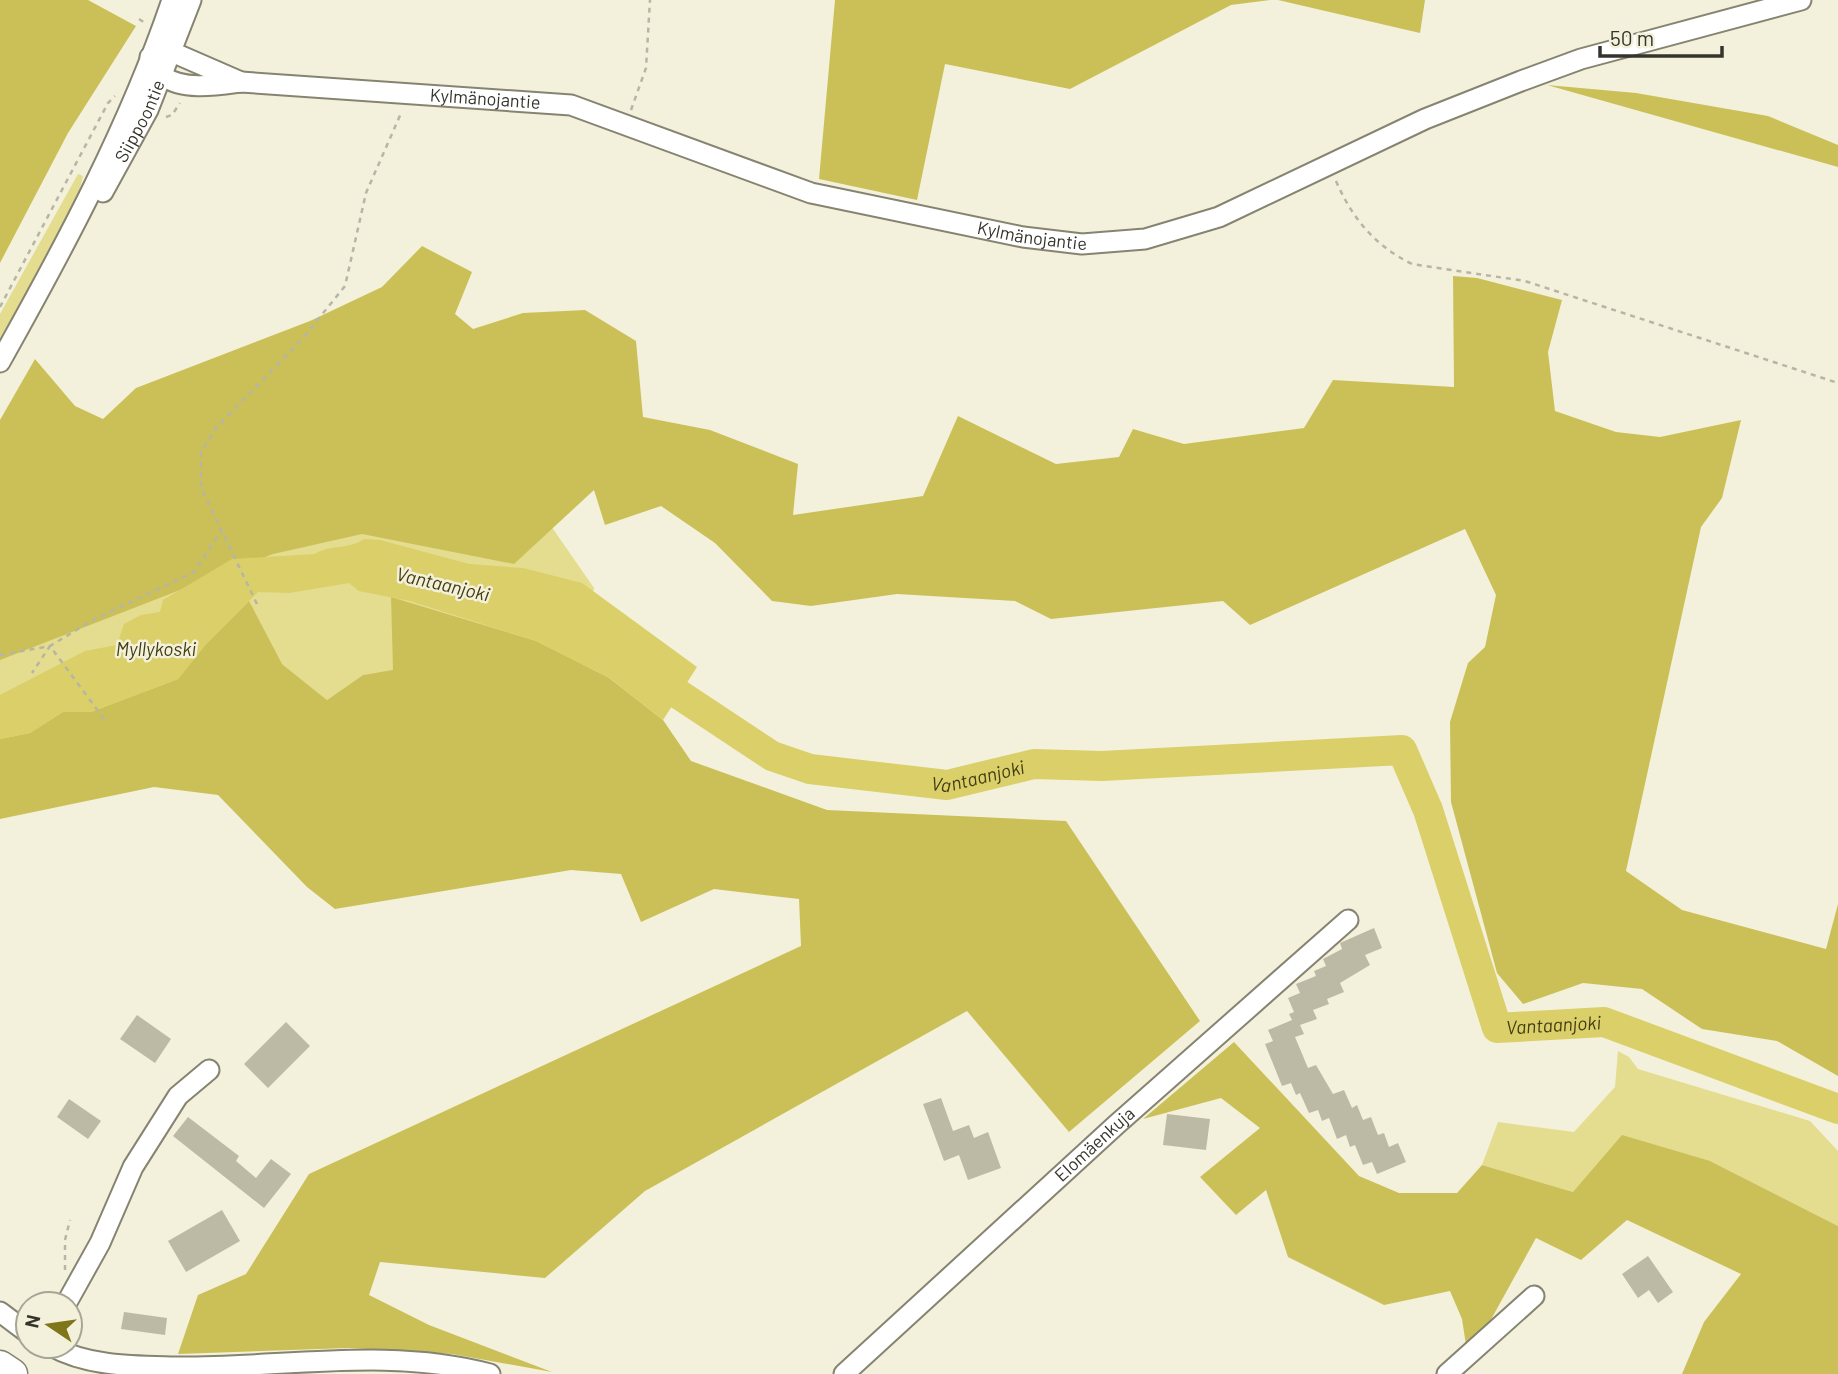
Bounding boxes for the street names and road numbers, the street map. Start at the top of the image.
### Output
street label: Siippoontie [109,77,169,166]
street label: Kylmänojantie [429,83,541,113]
street label: Kylmänojantie [975,216,1088,254]
street label: Elomäenkuja [1050,1102,1139,1186]

